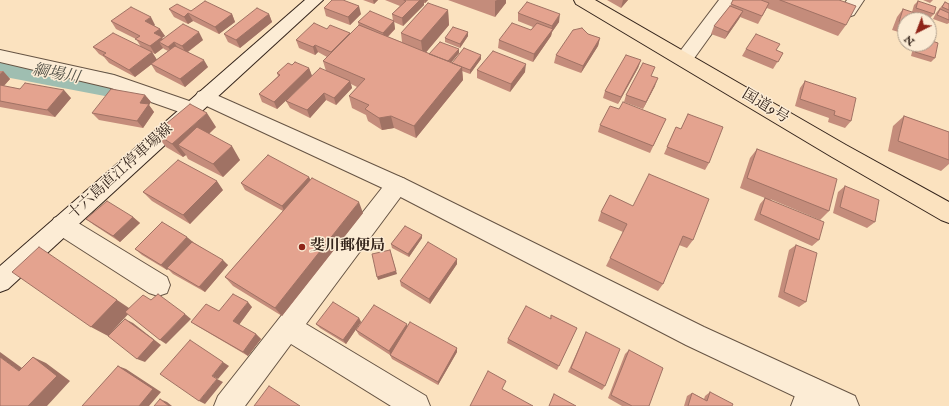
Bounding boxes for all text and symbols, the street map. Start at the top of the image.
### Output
north arrow [897,12,937,52]
text: N [901,32,918,49]
water label: 綱場川 [31,61,81,89]
street label: 国道9号 [738,86,792,128]
street label: 十六島直江停車場線 [65,120,177,224]
place label: 斐川郵便局 [310,238,385,256]
marker: 斐川郵便局 [297,242,307,252]

